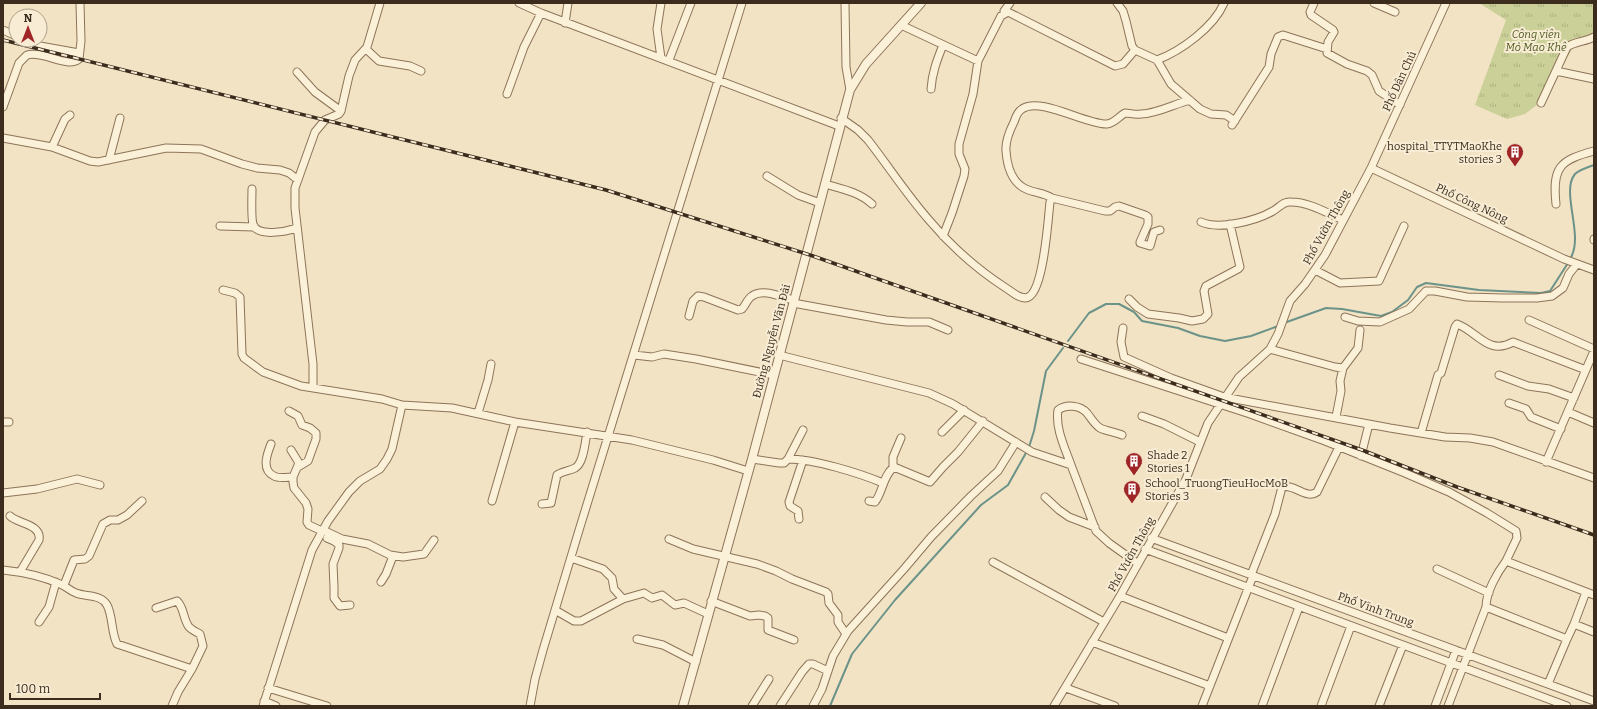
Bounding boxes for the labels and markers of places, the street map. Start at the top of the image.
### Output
place label: hospital_TTYTMaoKhe stories 3 [1387,140,1502,166]
building icon: hospital_TTYTMaoKhe stories 3 [1505,142,1525,167]
place label: Shade 2 Stories 1 [1147,449,1190,475]
building icon: Shade 2 Stories 1 [1124,451,1144,476]
place label: School_TruongTieuHocMoB Stories 3 [1145,477,1288,503]
building icon: School_TruongTieuHocMoB Stories 3 [1122,479,1142,504]

